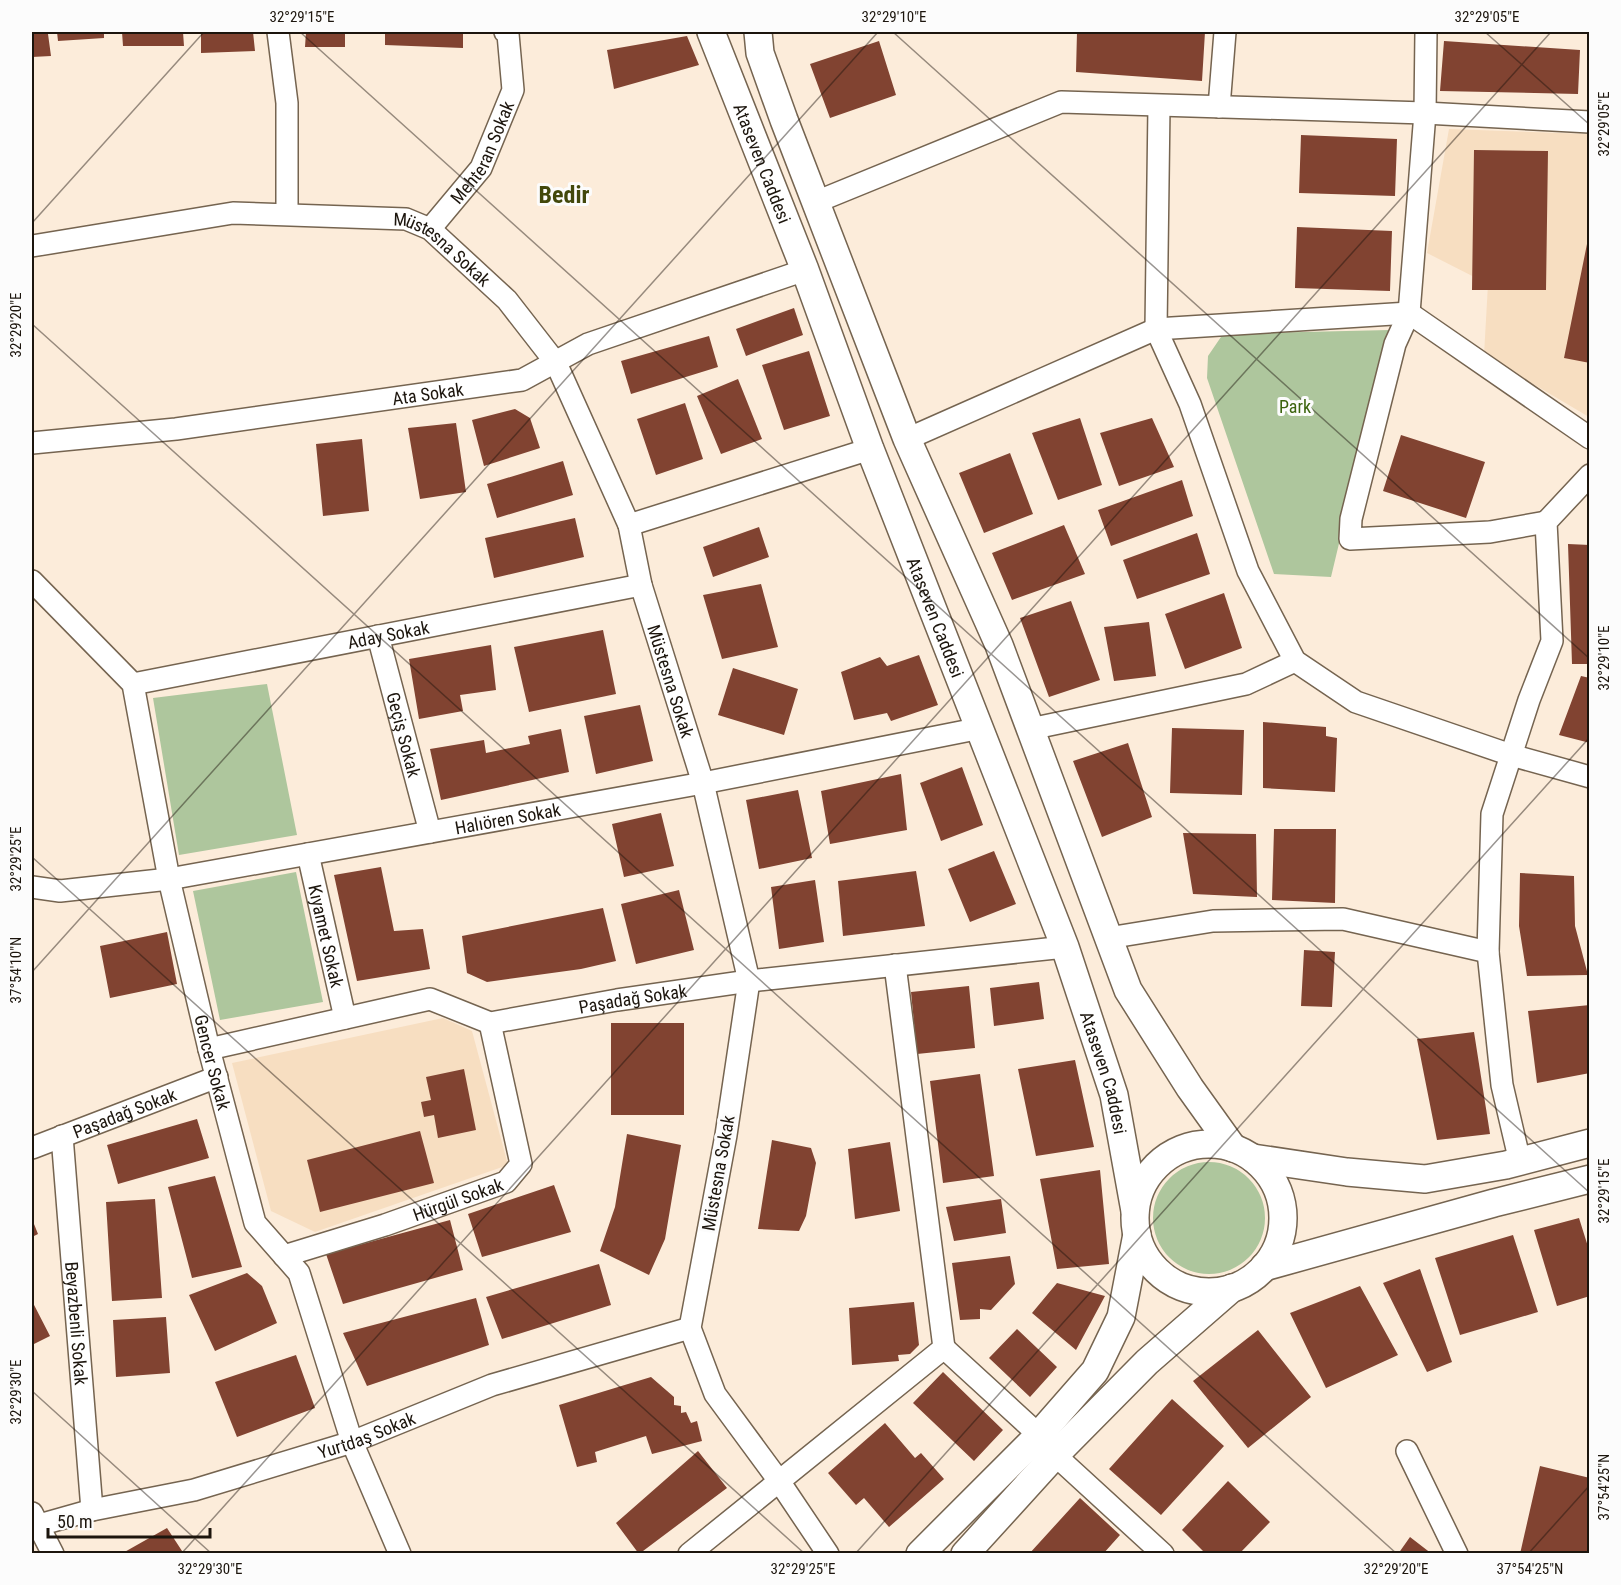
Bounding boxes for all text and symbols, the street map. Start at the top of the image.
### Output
text: 32°29'15"E [270,8,334,26]
text: 32°29'10"E [862,8,926,26]
text: 32°29'05"E [1455,8,1519,26]
text: 32°29'05"E [1595,92,1613,156]
street label: Mehteran Sokak [446,98,518,208]
street label: Ataseven Caddesi [730,100,796,226]
district label: Bedir [539,181,589,209]
street label: Müstesna Sokak [393,208,495,290]
text: 32°29'20"E [7,293,25,357]
street label: Ata Sokak [391,378,465,409]
park label: Park [1279,396,1311,417]
street label: Ataseven Caddesi [903,554,969,680]
street label: Aday Sokak [346,616,431,652]
street label: Müstesna Sokak [644,622,699,740]
text: 32°29'10"E [1595,626,1613,690]
street label: Geçiş Sokak [383,690,425,779]
street label: Halıören Sokak [453,798,562,838]
text: 32°29'25"E [7,827,25,891]
street label: Kıyamet Sokak [305,883,348,989]
text: 37°54'10"N [7,937,25,1003]
street label: Paşadağ Sokak [577,980,688,1017]
street label: Ataseven Caddesi [1076,1009,1131,1136]
street label: Gencer Sokak [191,1013,235,1112]
street label: Paşadağ Sokak [70,1083,179,1142]
street label: Müstesna Sokak [697,1113,739,1233]
text: 32°29'15"E [1595,1159,1613,1223]
street label: Hürgül Sokak [410,1173,506,1225]
street label: Beyazbenli Sokak [62,1261,92,1386]
text: 32°29'30"E [7,1360,25,1424]
street label: Yurtdaş Sokak [315,1407,418,1462]
text: 37°54'25"N [1595,1454,1613,1520]
scale bar [48,1501,210,1539]
text: 50 m [57,1511,92,1532]
text: 32°29'30"E [178,1560,242,1578]
text: 32°29'25"E [771,1560,835,1578]
text: 32°29'20"E [1364,1560,1428,1578]
text: 37°54'25"N [1497,1560,1563,1578]

